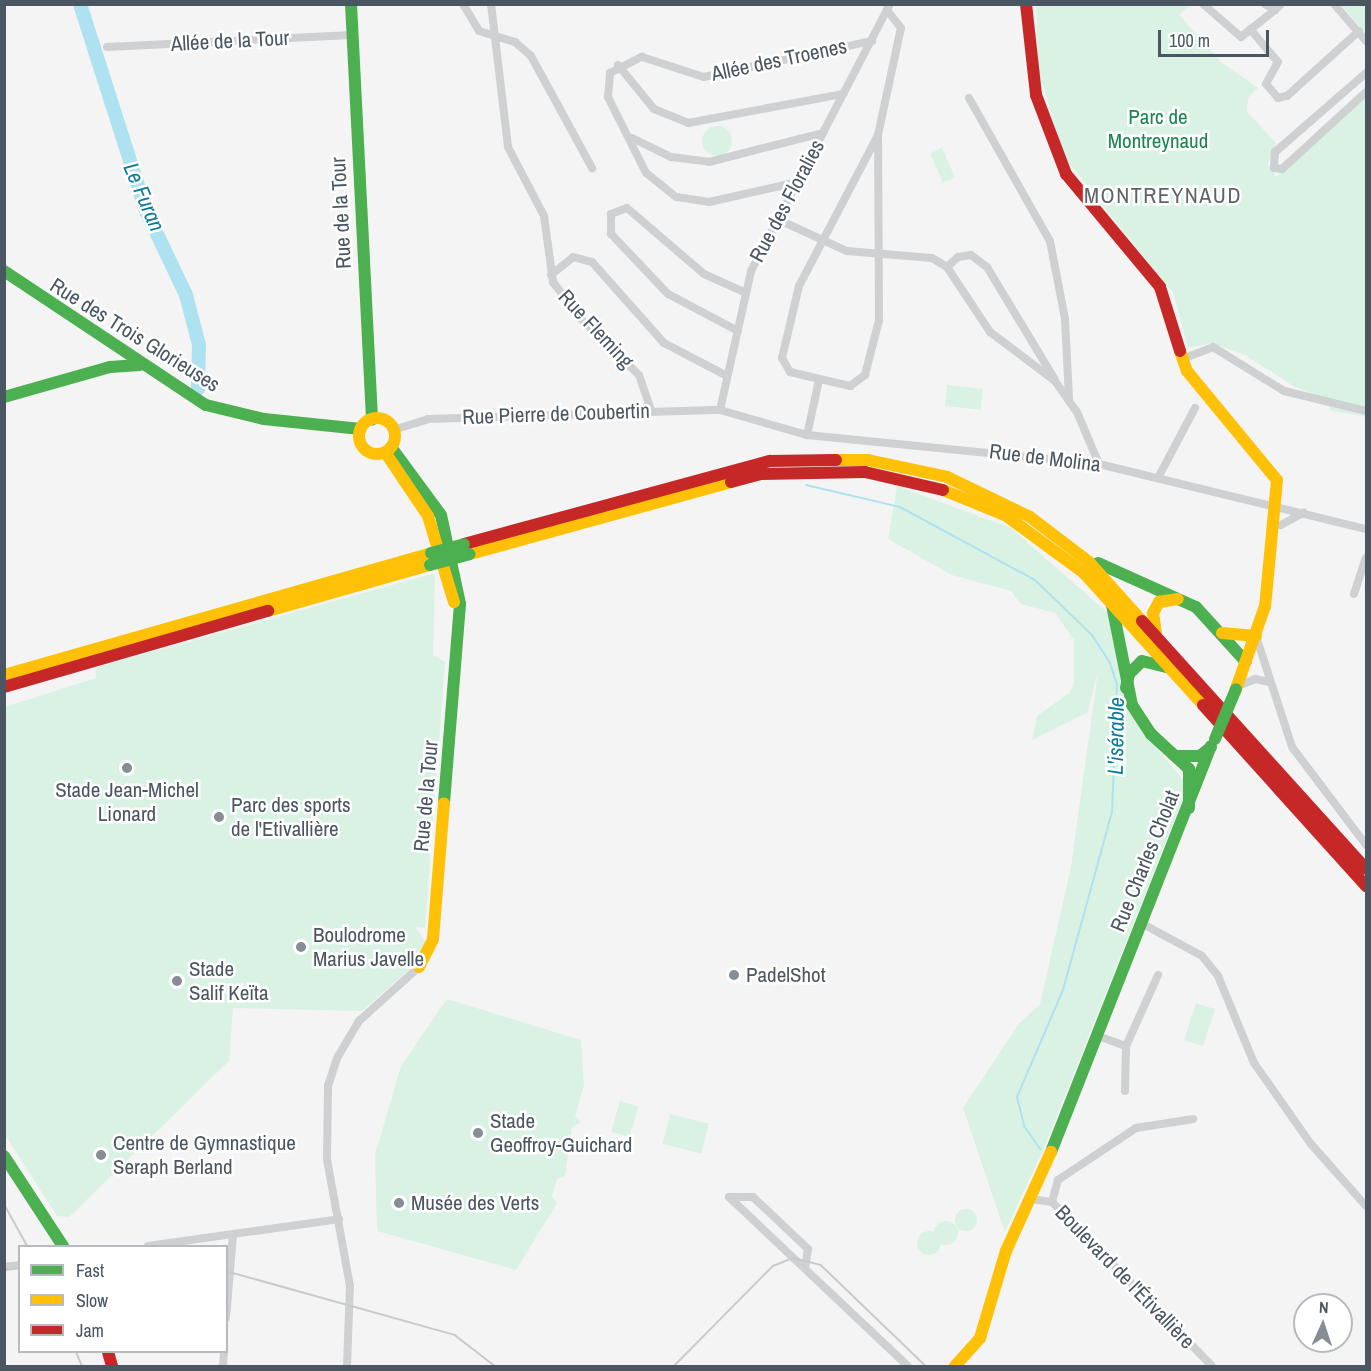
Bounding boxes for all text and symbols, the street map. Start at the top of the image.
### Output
scale bar [1161,18,1272,56]
street label: Allée de la Tour [170,25,290,57]
text: 100 m [1169,28,1210,53]
street label: Allée des Troenes [709,33,849,87]
park label: Parc de Montreynaud [1108,104,1208,154]
street label: Rue des Floralies [744,136,830,266]
street label: Rue de la Tour [325,156,357,270]
water label: Le Furan [118,159,170,235]
district label: MONTREYNAUD [1084,183,1242,209]
street label: Rue des Trois Glorieuses [45,272,225,398]
street label: Rue Fleming [553,284,639,374]
street label: Rue Pierre de Coubertin [462,398,650,430]
street label: Rue de Molina [988,439,1102,477]
water label: L'isérable [1102,697,1130,775]
street label: Rue de la Tour [409,739,443,853]
marker: Stade Jean-Michel Lionard [120,761,134,775]
place label: Stade Jean-Michel Lionard [55,777,199,827]
street label: Rue Charles Cholat [1105,787,1185,935]
place label: Parc des sports de l'Etivallière [231,792,351,842]
marker: Parc des sports de l'Etivallière [212,810,226,824]
place label: Boulodrome Marius Javelle [313,922,424,972]
marker: Boulodrome Marius Javelle [294,940,308,954]
place label: Stade Salif Keïta [189,956,268,1006]
place label: PadelShot [746,962,825,988]
marker: PadelShot [727,968,741,982]
marker: Stade Salif Keïta [170,974,184,988]
place label: Stade Geoffroy-Guichard [490,1108,632,1158]
marker: Stade Geoffroy-Guichard [471,1126,485,1140]
place label: Centre de Gymnastique Seraph Berland [113,1130,296,1180]
marker: Centre de Gymnastique Seraph Berland [94,1148,108,1162]
place label: Musée des Verts [411,1190,539,1216]
marker: Musée des Verts [392,1196,406,1210]
street label: Boulevard de l'Étivallière [1050,1200,1200,1354]
legend [18,1245,228,1353]
text: Fast [76,1258,104,1283]
text: Slow [76,1288,108,1313]
north arrow [1293,1293,1353,1353]
text: N [1319,1296,1329,1318]
text: Jam [76,1318,104,1343]

